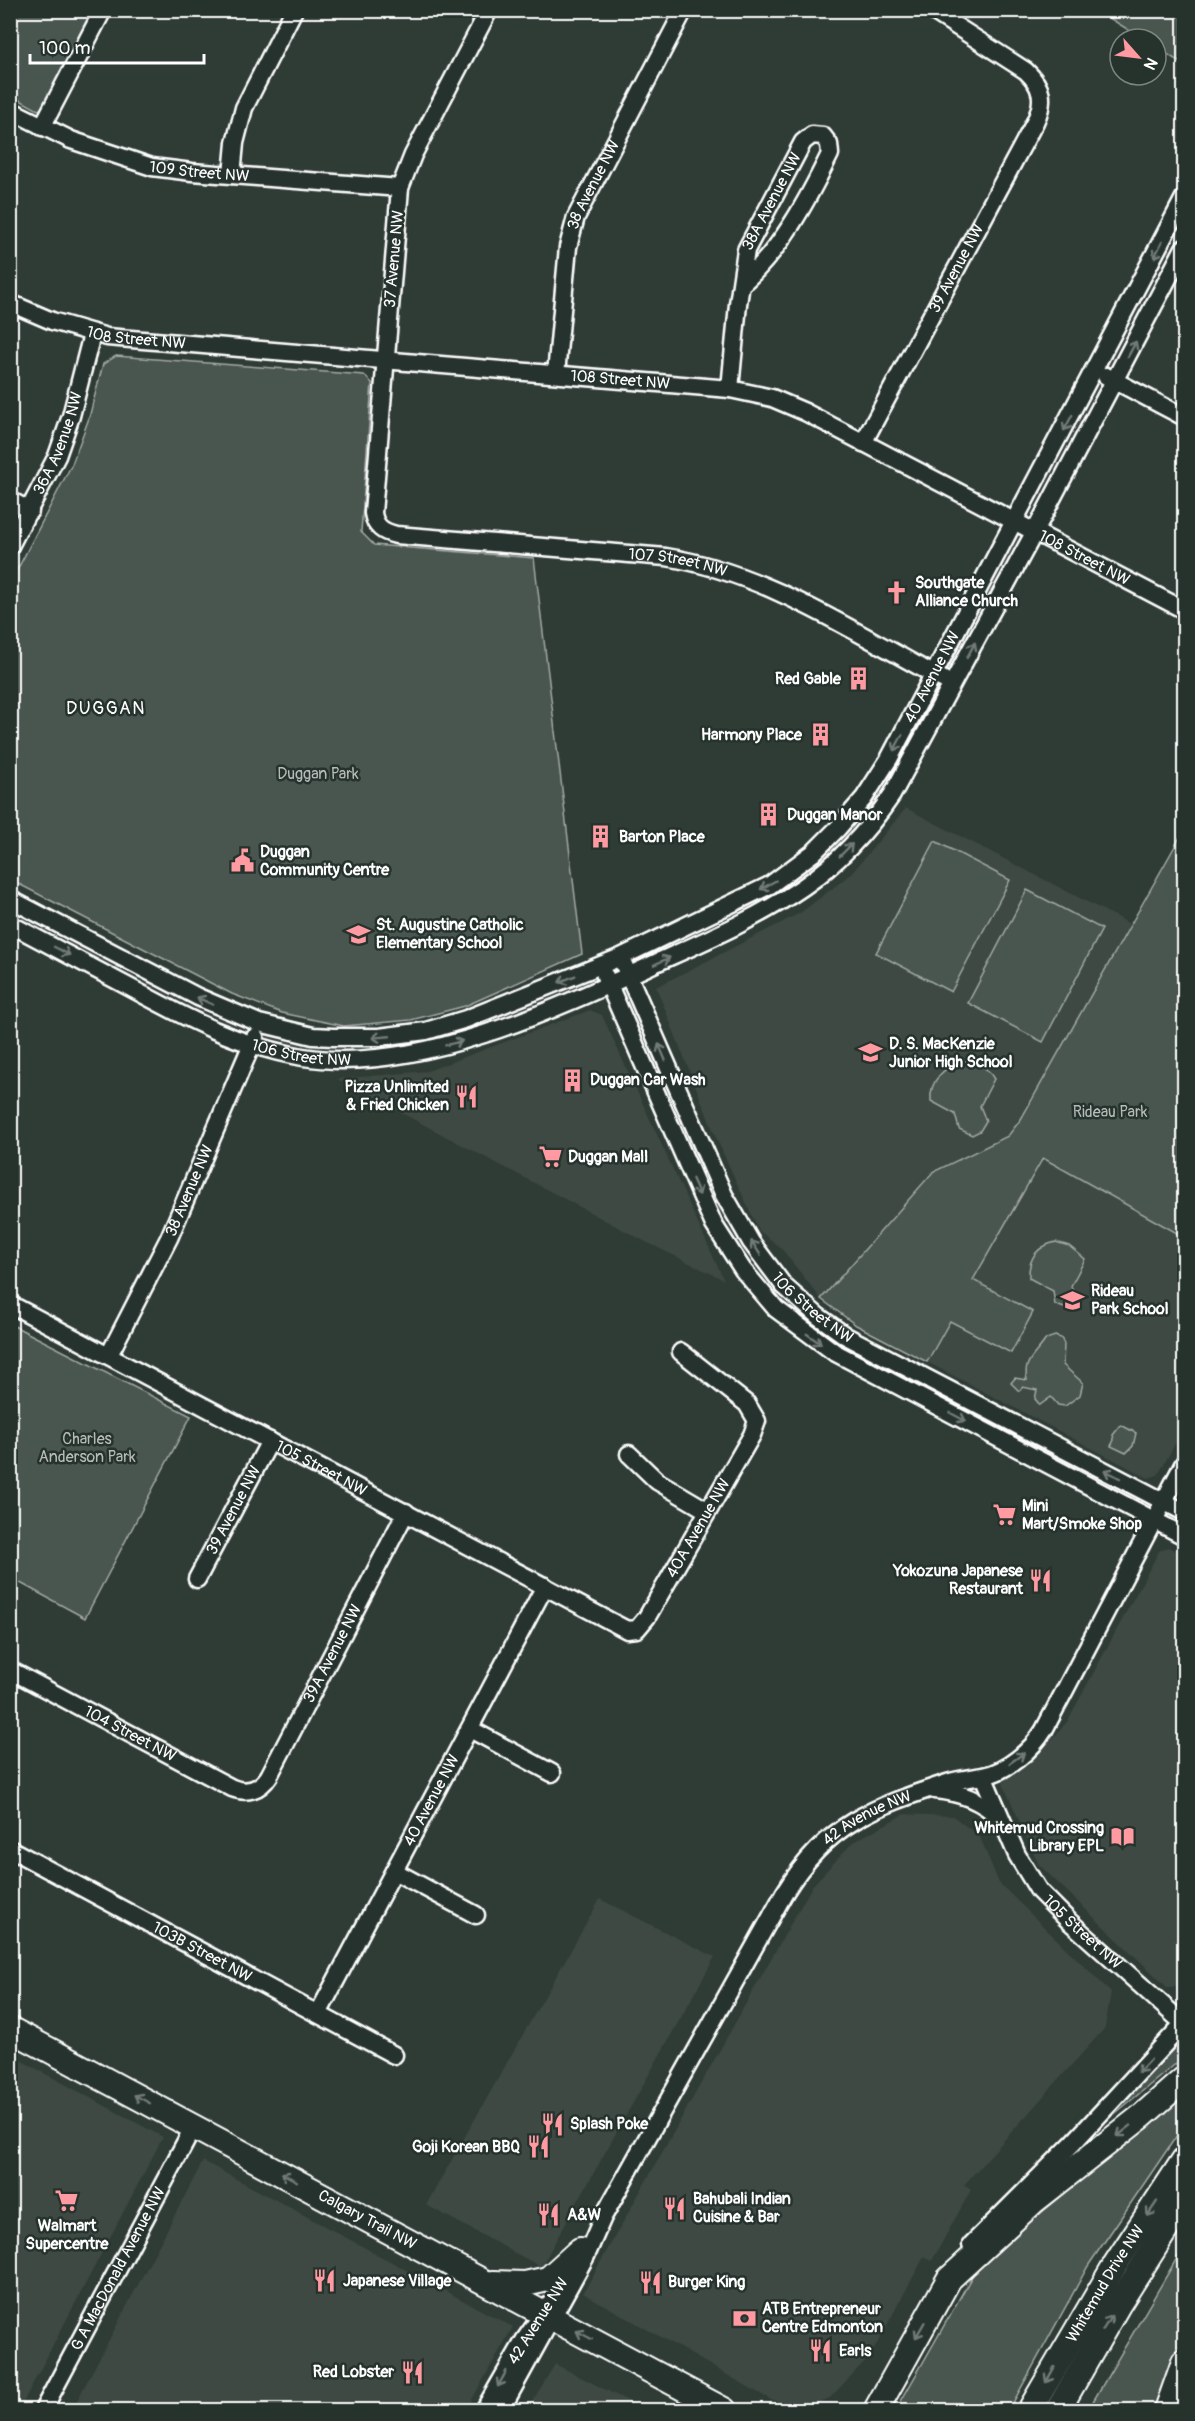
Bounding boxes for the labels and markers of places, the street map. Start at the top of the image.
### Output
place label: Southgate Alliance Church [915,573,1019,611]
church icon: Southgate Alliance Church [884,579,910,605]
building icon: Red Gable [846,666,872,692]
place label: Red Gable [775,669,842,689]
building icon: Harmony Place [807,722,833,748]
place label: Harmony Place [701,725,803,745]
building icon: Duggan Manor [756,802,782,828]
place label: Duggan Manor [787,805,883,825]
building icon: Barton Place [588,824,614,850]
place label: Barton Place [619,827,706,847]
place label: Duggan Community Centre [260,842,390,880]
public building icon: Duggan Community Centre [229,848,255,874]
place label: St. Augustine Catholic Elementary School [376,915,524,953]
school or university icon: St. Augustine Catholic Elementary School [345,921,371,947]
place label: D. S. MacKenzie Junior High School [889,1034,1013,1072]
school or university icon: D. S. MacKenzie Junior High School [858,1040,884,1066]
building icon: Duggan Car Wash [559,1067,585,1093]
place label: Duggan Car Wash [590,1070,706,1090]
place label: Pizza Unlimited & Fried Chicken [345,1077,449,1115]
restaurant icon: Pizza Unlimited & Fried Chicken [454,1083,480,1109]
supermarket icon: Duggan Mall [537,1144,563,1170]
place label: Duggan Mall [568,1147,648,1167]
place label: Rideau Park School [1091,1281,1169,1319]
school or university icon: Rideau Park School [1060,1287,1086,1313]
place label: Mini Mart/Smoke Shop [1022,1496,1143,1534]
supermarket icon: Mini Mart/Smoke Shop [991,1502,1017,1528]
place label: Yokozuna Japanese Restaurant [892,1561,1024,1599]
restaurant icon: Yokozuna Japanese Restaurant [1028,1567,1054,1593]
place label: Whitemud Crossing Library EPL [974,1818,1104,1856]
library icon: Whitemud Crossing Library EPL [1109,1824,1135,1850]
restaurant icon: Splash Poke [539,2111,565,2137]
place label: Splash Poke [570,2114,649,2134]
restaurant icon: Goji Korean BBQ [525,2134,551,2160]
place label: Goji Korean BBQ [412,2137,520,2157]
supermarket icon: Walmart Supercentre [54,2188,80,2214]
place label: Bahubali Indian Cuisine & Bar [693,2189,791,2227]
restaurant icon: Bahubali Indian Cuisine & Bar [662,2195,688,2221]
restaurant icon: A&W [536,2202,562,2228]
place label: A&W [567,2205,601,2225]
place label: Walmart Supercentre [26,2216,110,2254]
restaurant icon: Japanese Village [312,2268,338,2294]
restaurant icon: Burger King [637,2269,663,2295]
place label: Japanese Village [343,2271,453,2291]
place label: Burger King [668,2272,745,2292]
place label: ATB Entrepreneur Centre Edmonton [762,2299,883,2337]
bank icon: ATB Entrepreneur Centre Edmonton [731,2305,757,2331]
restaurant icon: Earls [808,2338,834,2364]
place label: Earls [839,2341,872,2361]
restaurant icon: Red Lobster [399,2359,425,2385]
place label: Red Lobster [313,2362,394,2382]

